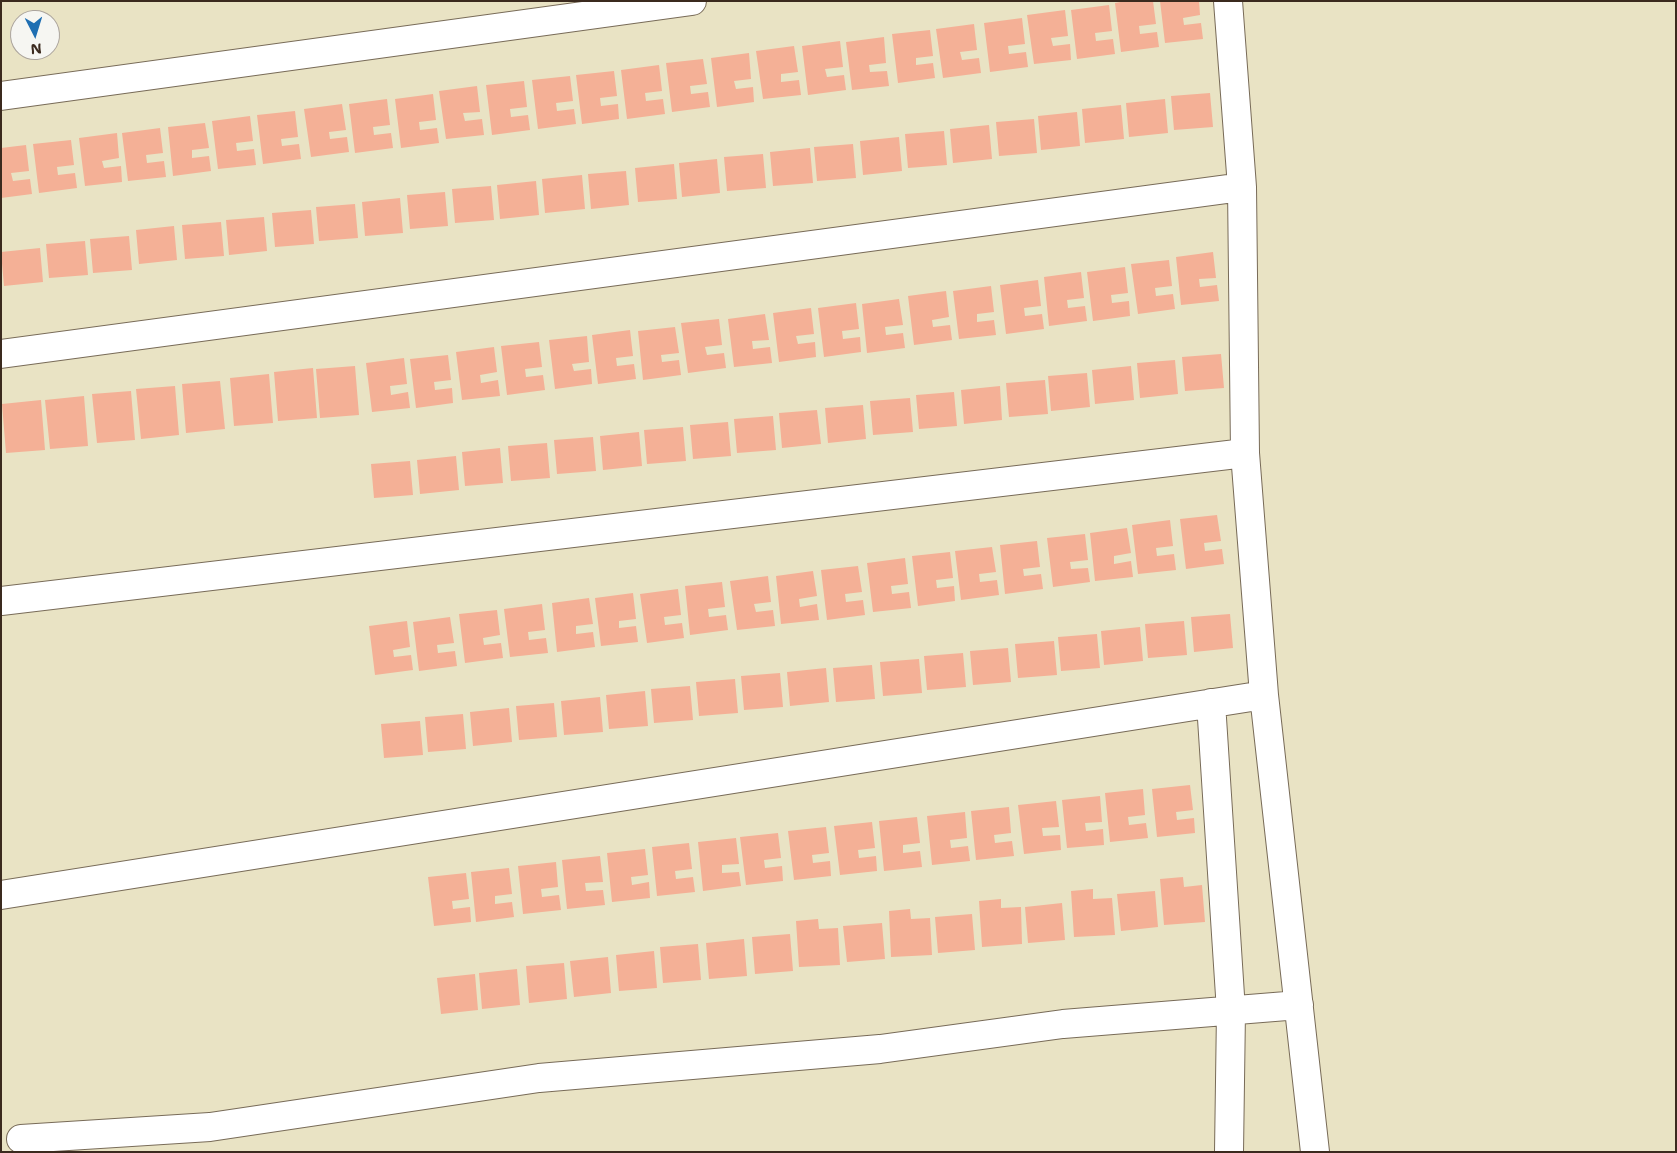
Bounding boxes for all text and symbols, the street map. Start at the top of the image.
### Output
north arrow [10,10,60,60]
text: N [30,39,43,58]

